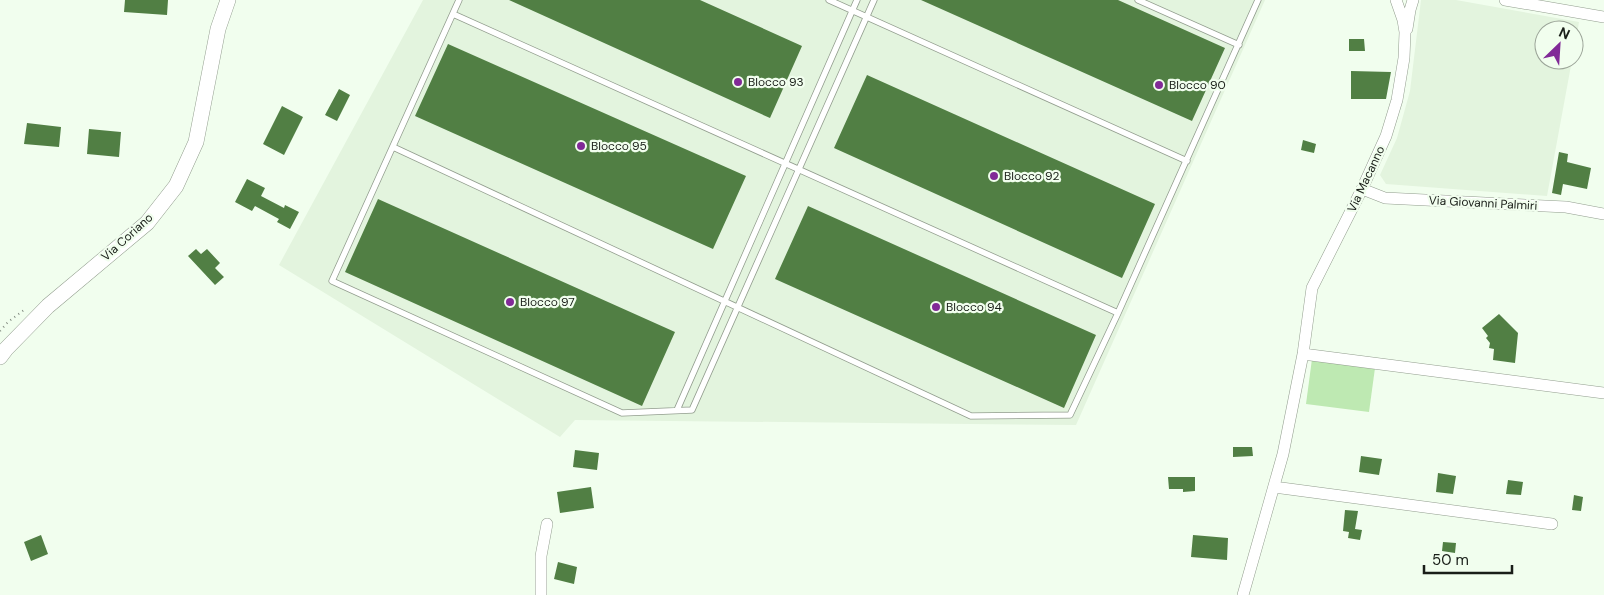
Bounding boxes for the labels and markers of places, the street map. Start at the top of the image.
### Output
place label: Blocco 93 [748,74,804,90]
marker: Blocco 93 [732,76,744,88]
place label: Blocco 90 [1169,77,1226,93]
marker: Blocco 90 [1153,79,1165,91]
place label: Blocco 95 [591,138,647,154]
marker: Blocco 95 [575,140,587,152]
place label: Blocco 92 [1004,168,1059,184]
marker: Blocco 92 [988,170,1000,182]
place label: Blocco 97 [520,294,575,310]
marker: Blocco 97 [504,296,516,308]
place label: Blocco 94 [946,299,1002,315]
marker: Blocco 94 [930,301,942,313]

